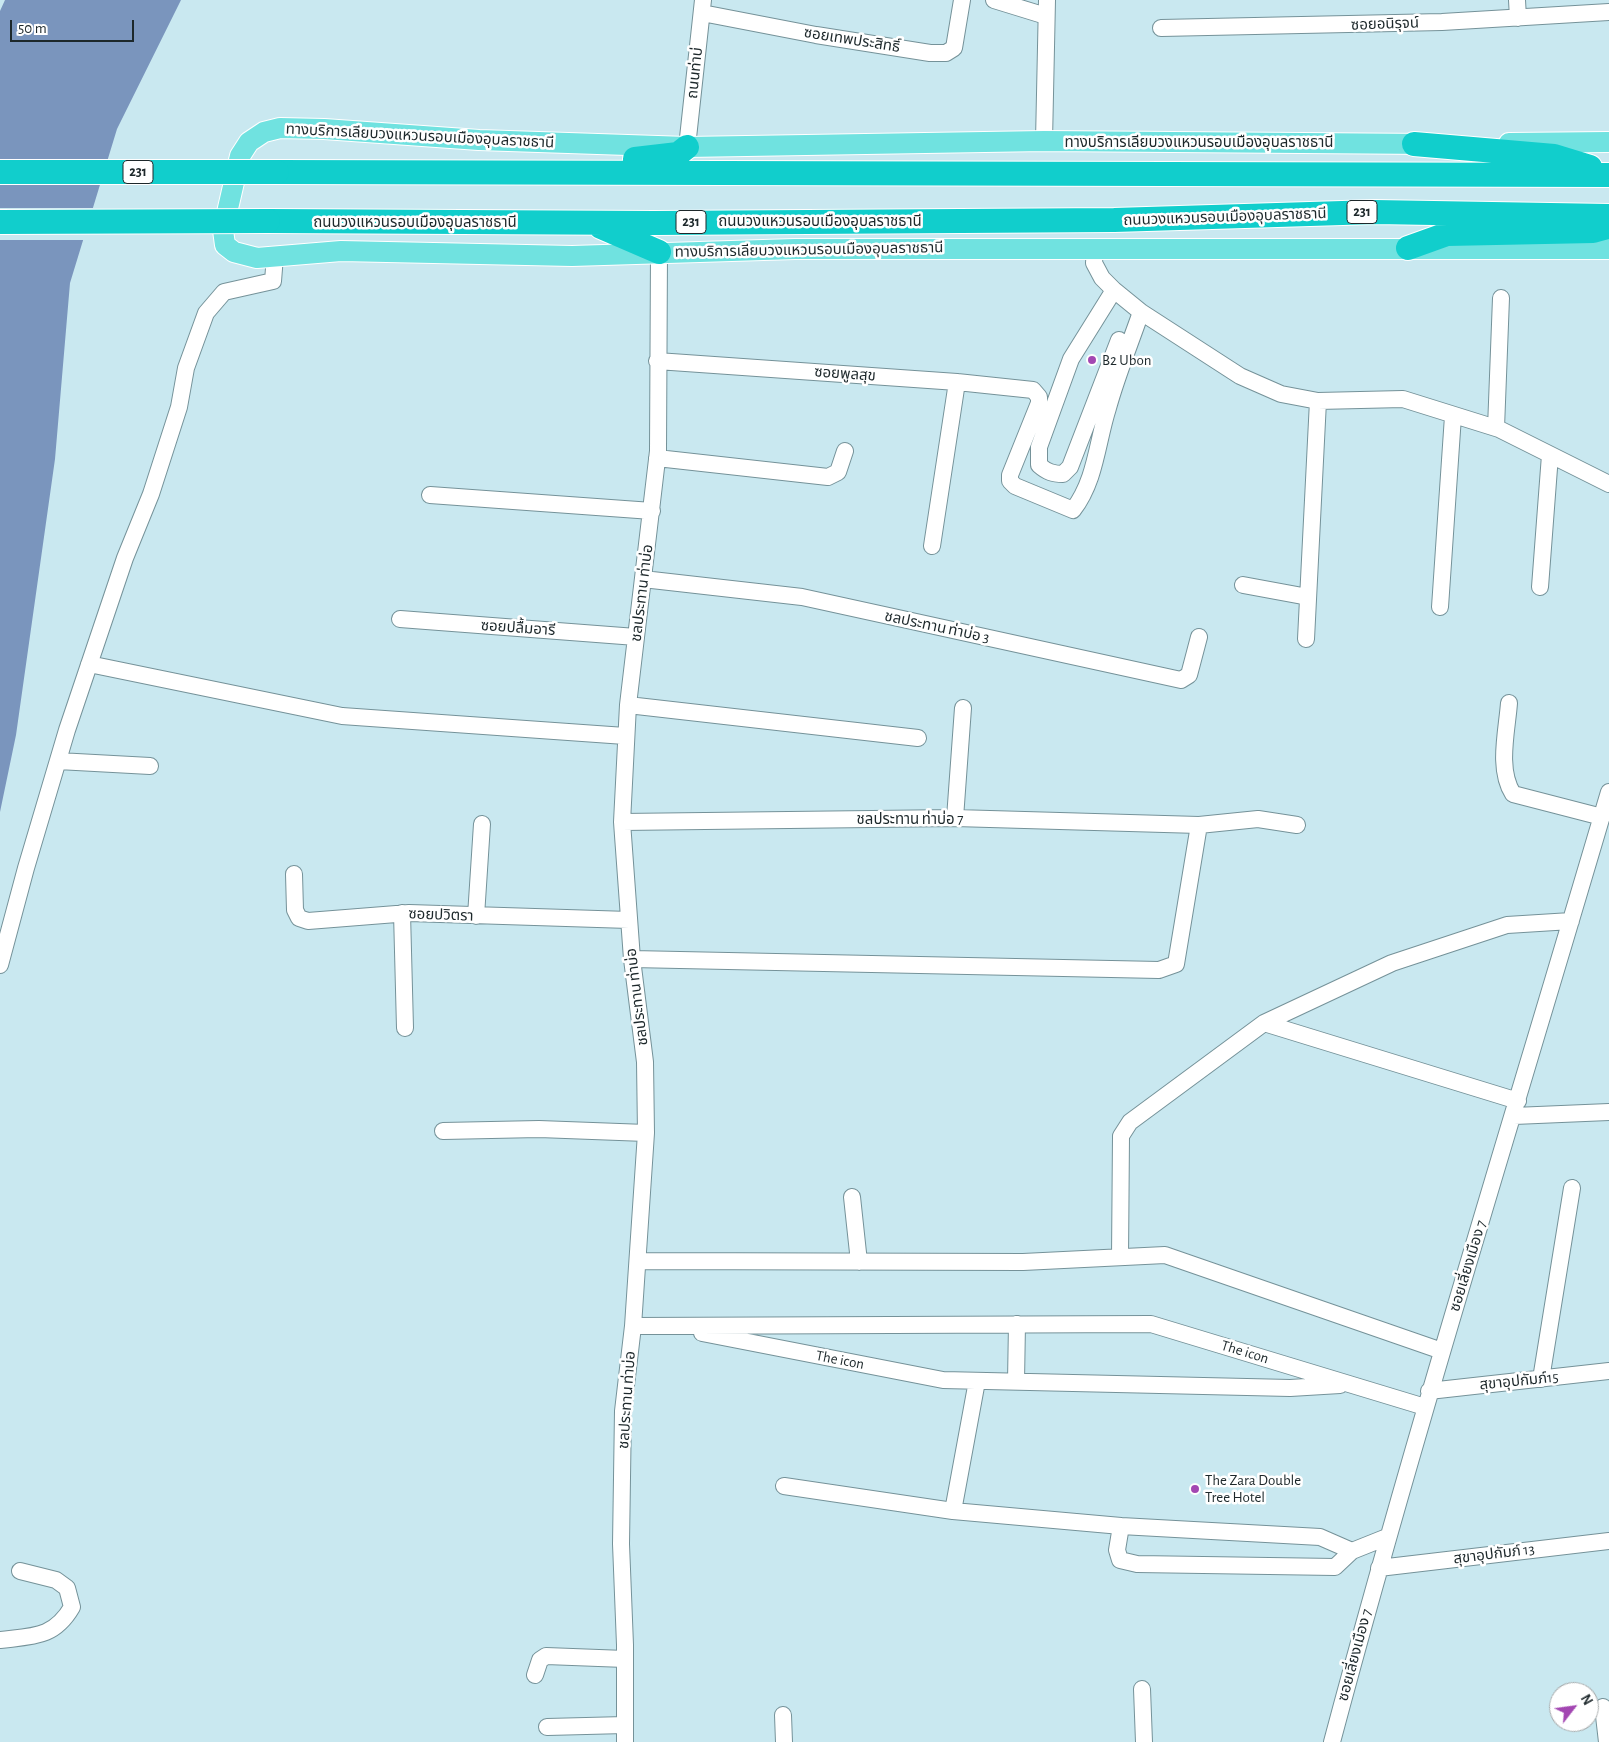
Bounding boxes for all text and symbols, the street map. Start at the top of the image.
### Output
scale bar [12,10,136,42]
street label: ซอยอนิรุจน์ [1351,14,1419,34]
text: 50 m [18,21,47,36]
street label: ซอยเทพประสิทธิ์ [803,24,901,56]
street label: ถนนท่าบ่ [683,46,707,100]
street label: ทางบริการเลียบวงแหวนรอบเมืองอุบลราชธานี [285,120,555,152]
street label: ทางบริการเลียบวงแหวนรอบเมืองอุบลราชธานี [1065,133,1333,151]
road number: 231 [123,160,153,183]
road number: 231 [1347,200,1377,223]
street label: ถนนวงแหวนรอบเมืองอุบลราชธานี [1123,204,1327,230]
road number: 231 [676,210,706,233]
street label: ถนนวงแหวนรอบเมืองอุบลราชธานี [718,212,922,230]
street label: ถนนวงแหวนรอบเมืองอุบลราชธานี [313,213,517,231]
street label: ทางบริการเลียบวงแหวนรอบเมืองอุบลราชธานี [674,239,944,261]
place label: B2 Ubon [1102,351,1151,369]
marker: B2 Ubon [1086,354,1098,366]
street label: ซอยพูลสุข [814,363,876,385]
street label: ชลประทาน ท่าบ่อ [627,543,657,643]
street label: ชลประทาน ท่าบ่อ 3 [883,607,991,647]
street label: ซอยปลื้มอารี [480,616,556,640]
street label: ชลประทาน ท่าบ่อ 7 [857,810,963,828]
street label: ซอยปวิตรา [408,905,474,925]
street label: ชลประทาน ท่าบ่อ [622,947,652,1047]
street label: ซอยเลี่ยงเมือง 7 [1446,1218,1490,1314]
street label: The icon [1219,1336,1271,1368]
street label: The icon [814,1347,866,1373]
street label: ชลประทาน ท่าบ่อ [615,1350,639,1450]
street label: สุขาอุปกัมภ์15 [1479,1368,1559,1394]
place label: The Zara Double Tree Hotel [1205,1471,1301,1506]
marker: The Zara Double Tree Hotel [1189,1483,1201,1495]
street label: สุขาอุปกัมภ์ 13 [1452,1540,1536,1568]
street label: ซอยเลี่ยงเมือง 7 [1334,1607,1376,1703]
north arrow [1549,1682,1599,1732]
text: N [1578,1692,1595,1708]

